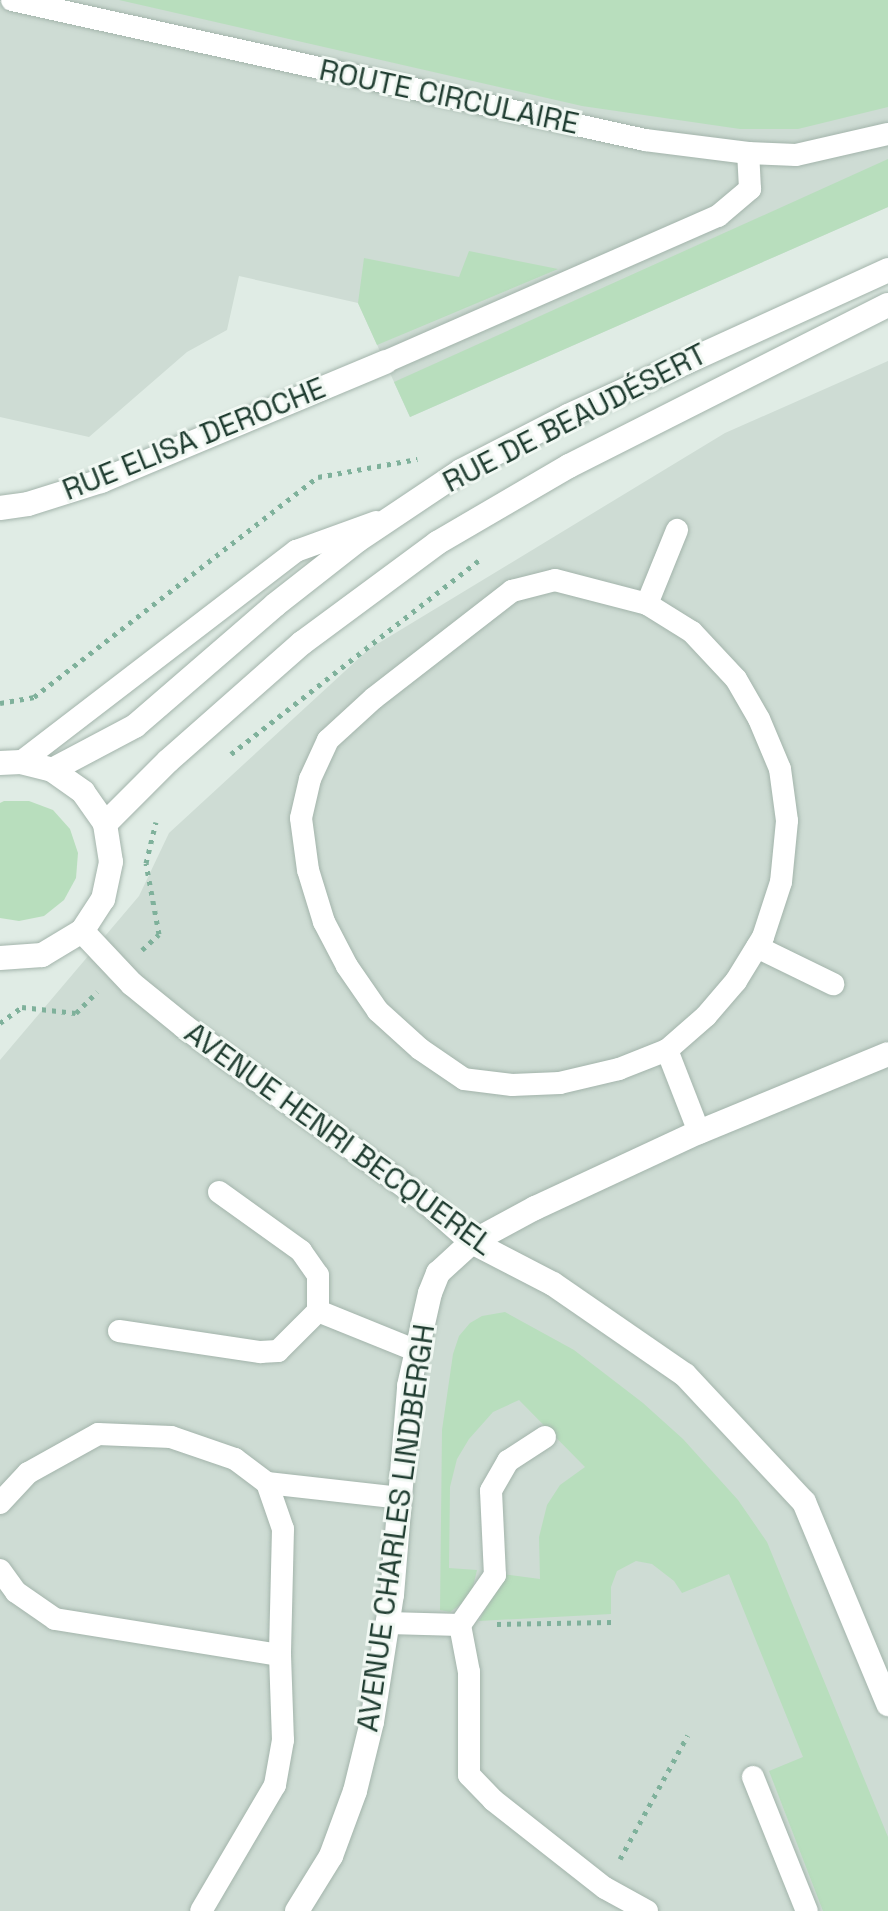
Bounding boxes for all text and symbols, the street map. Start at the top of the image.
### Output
street label: ROUTE CIRCULAIRE [316,52,582,142]
street label: RUE DE BEAUDÉSERT [437,336,713,500]
street label: RUE ELISA DEROCHE [57,370,331,508]
street label: AVENUE HENRI BECQUEREL [178,1015,500,1263]
street label: AVENUE CHARLES LINDBERGH [350,1322,442,1734]

